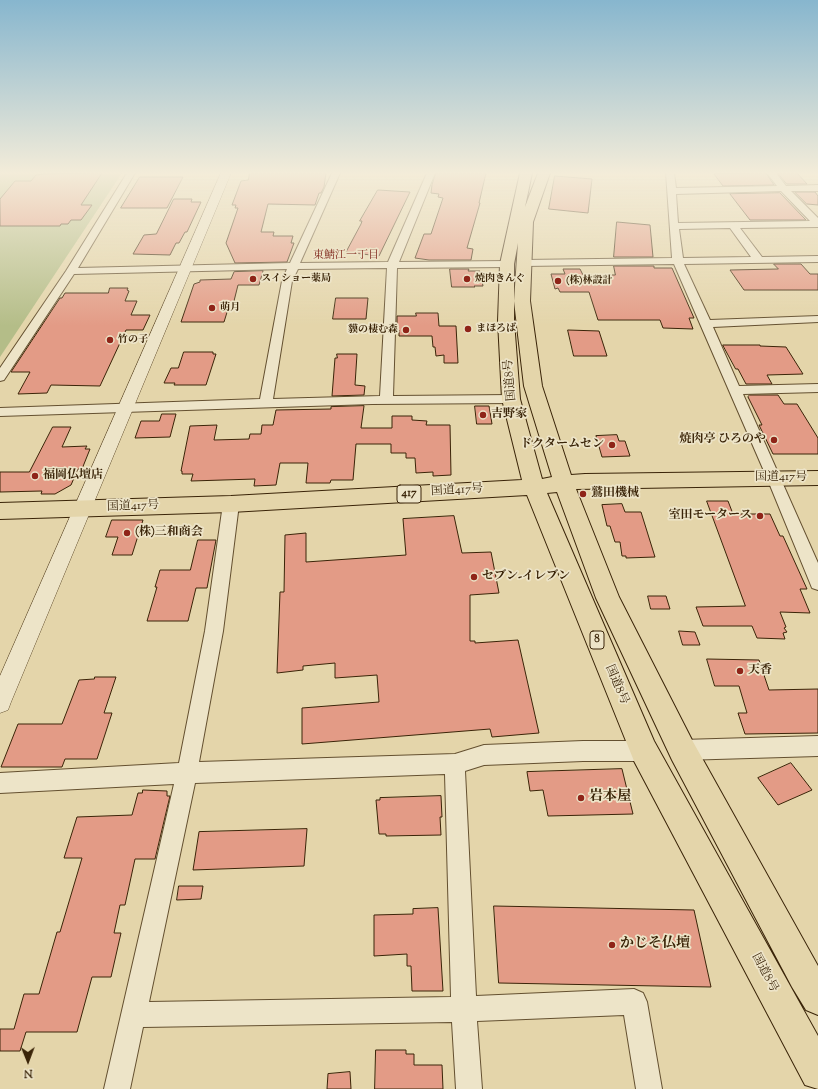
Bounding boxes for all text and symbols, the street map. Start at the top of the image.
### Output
district label: 東鯖江一丁目 [313,249,379,263]
place label: スイショー薬局 [261,273,331,285]
place label: 焼肉きんぐ [475,273,525,285]
marker: スイショー薬局 [248,274,258,284]
marker: 焼肉きんぐ [462,274,472,284]
place label: (株)林設計 [566,275,613,287]
marker: (株)林設計 [553,276,563,286]
place label: 萌月 [220,302,240,314]
marker: 萌月 [207,303,217,313]
place label: まほろば [476,323,516,335]
place label: 貘の棲む森 [348,324,398,336]
marker: まほろば [463,324,473,334]
marker: 貘の棲む森 [401,325,411,335]
place label: 竹の子 [118,334,148,346]
marker: 竹の子 [105,335,115,345]
street label: 国道8号 [502,358,520,402]
place label: 吉野家 [491,408,527,422]
marker: 吉野家 [478,410,488,420]
place label: 焼肉亭 ひろのや [679,433,766,447]
marker: 焼肉亭 ひろのや [769,435,779,445]
place label: ドクタームセン [520,438,604,452]
marker: ドクタームセン [607,440,617,450]
place label: 福岡仏壇店 [43,469,103,483]
marker: 福岡仏壇店 [30,471,40,481]
street label: 国道417号 [755,471,807,485]
street label: 国道417号 [431,482,483,500]
road number: 417 [397,485,421,503]
place label: 鷲田機械 [591,487,639,501]
marker: 鷲田機械 [578,489,588,499]
street label: 国道417号 [107,499,159,515]
place label: 室田モータース [668,509,752,523]
marker: 室田モータース [755,511,765,521]
place label: (株)三和商会 [135,526,203,540]
marker: (株)三和商会 [122,528,132,538]
place label: セブン-イレブン [482,570,570,584]
marker: セブン-イレブン [469,572,479,582]
road number: 8 [590,631,604,649]
street label: 国道8号 [601,663,631,707]
place label: 天香 [748,664,772,678]
marker: 天香 [735,666,745,676]
place label: 岩本屋 [589,790,631,806]
marker: 岩本屋 [576,793,586,803]
place label: かじそ仏壇 [620,937,690,953]
marker: かじそ仏壇 [607,940,617,950]
street label: 国道8号 [748,951,780,995]
north arrow [8,1041,48,1081]
text: N [24,1065,33,1081]

